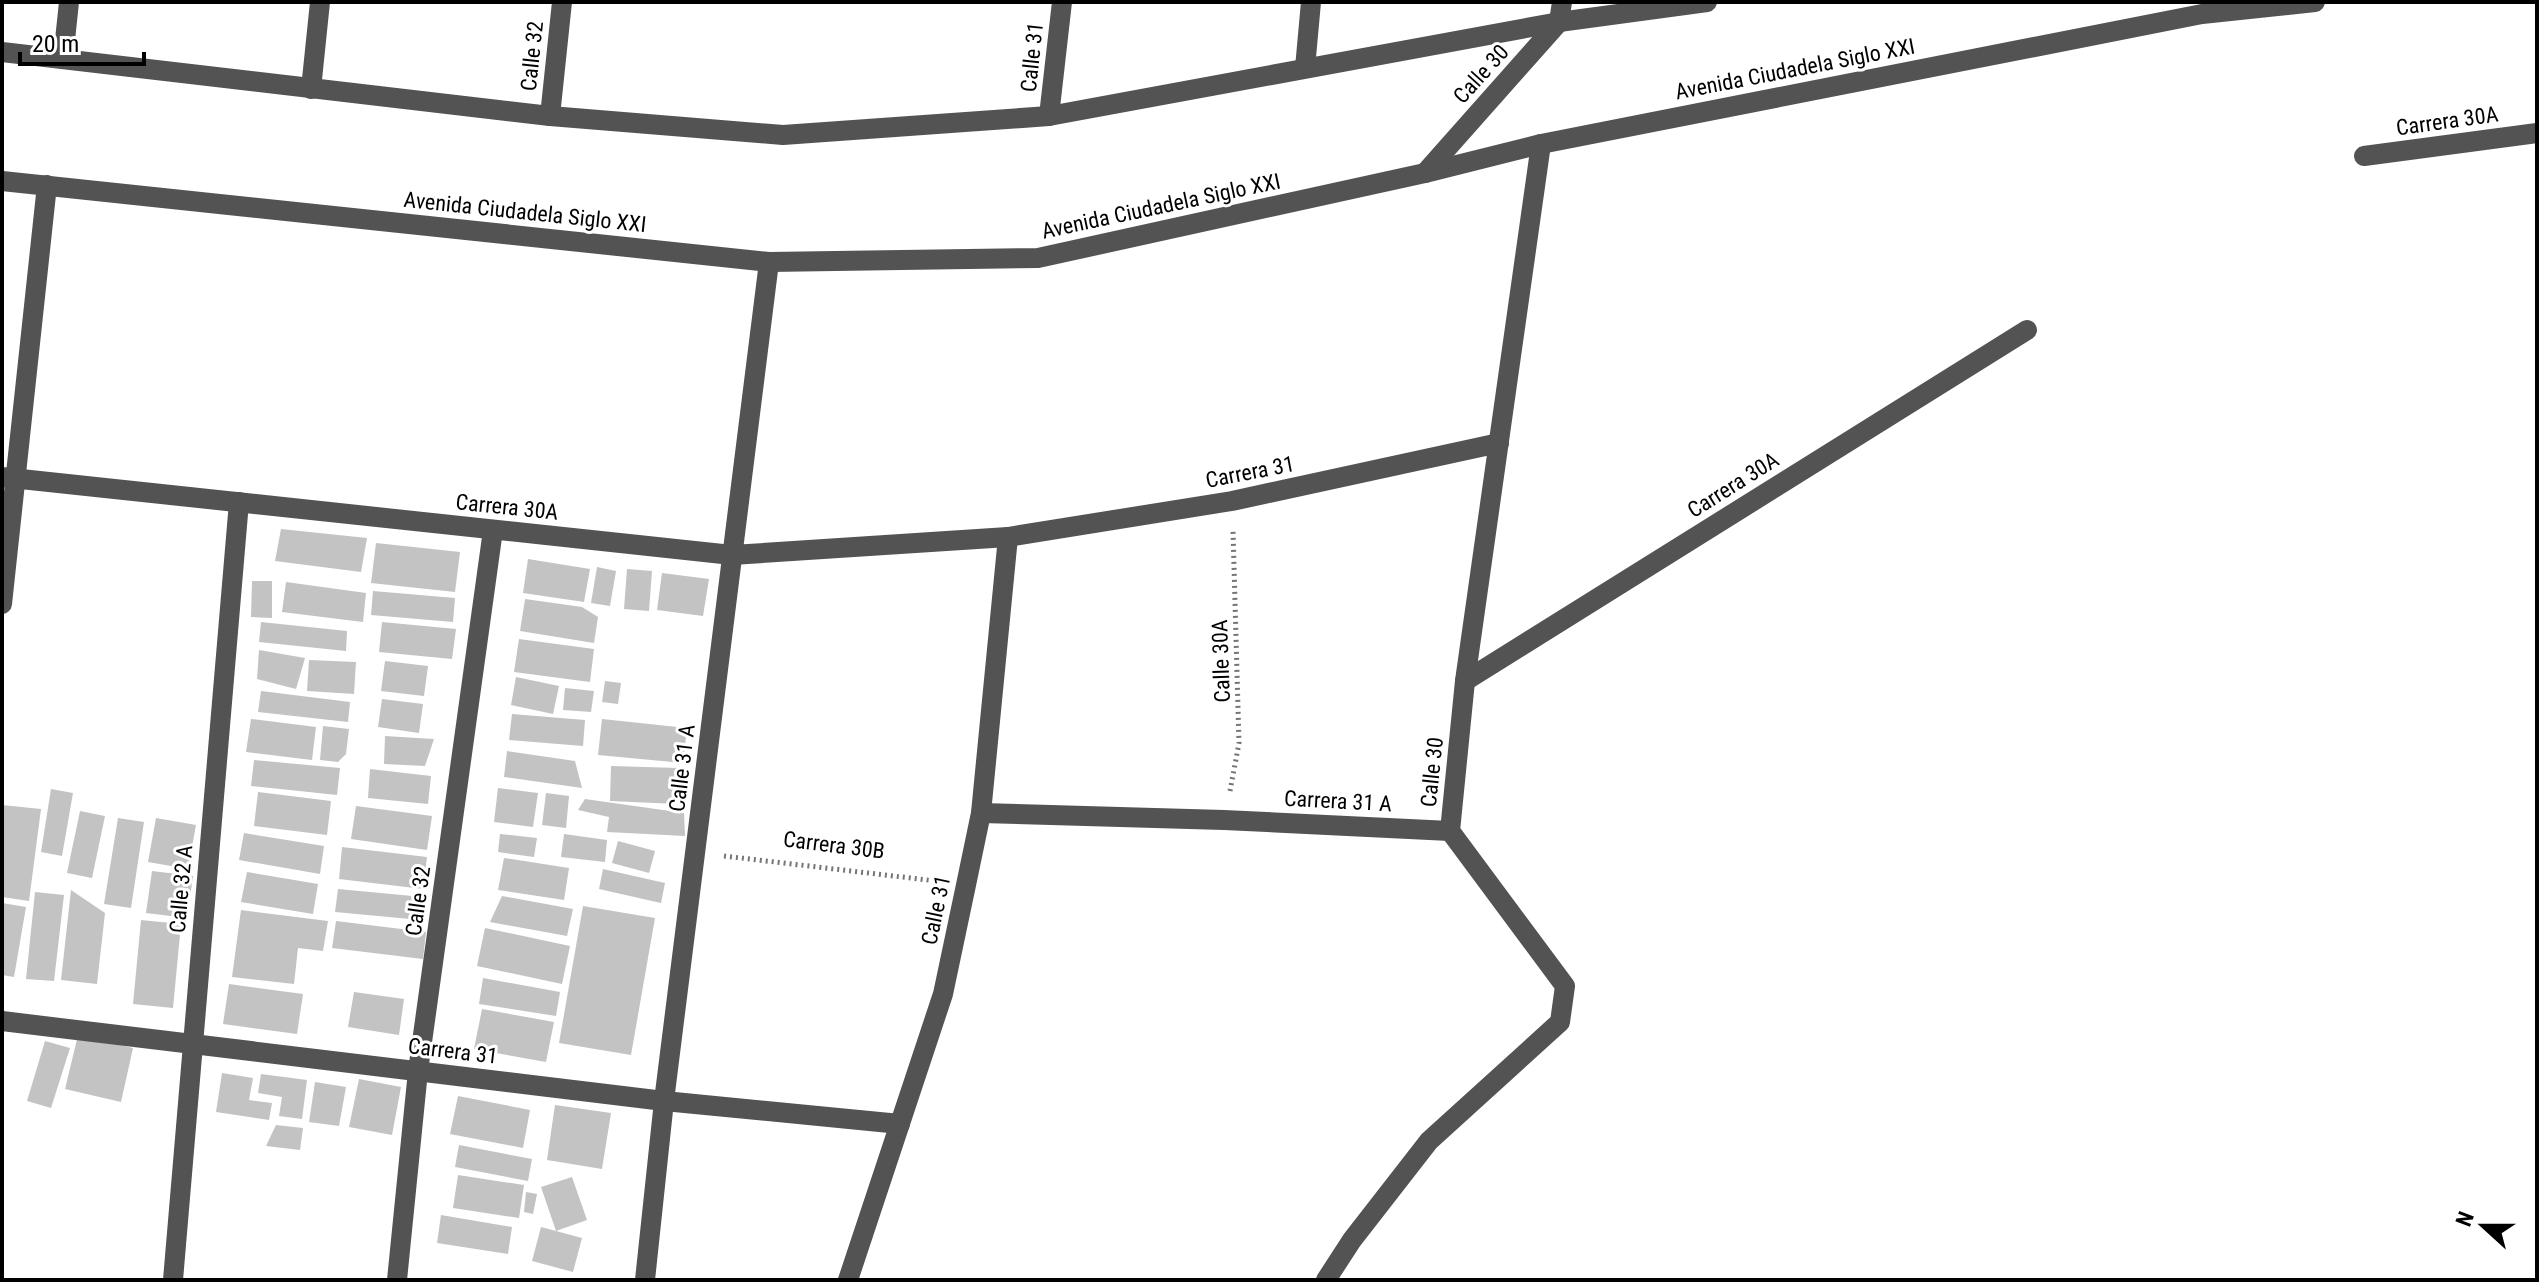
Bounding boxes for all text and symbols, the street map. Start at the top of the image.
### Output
scale bar [20,16,144,66]
street label: Calle 32 [516,20,548,92]
street label: Calle 31 [1016,21,1048,93]
text: 20 m [32,30,79,58]
street label: Avenida Ciudadela Siglo XXI [1673,33,1917,105]
street label: Calle 30 [1448,40,1514,108]
street label: Carrera 30A [2394,101,2500,141]
street label: Avenida Ciudadela Siglo XXI [1039,168,1283,244]
street label: Avenida Ciudadela Siglo XXI [403,187,647,237]
street label: Carrera 30A [1683,447,1783,523]
street label: Carrera 31 [1203,451,1297,493]
street label: Carrera 30A [455,489,560,525]
street label: Calle 30A [1207,619,1235,703]
street label: Calle 31 A [664,723,700,813]
street label: Calle 30 [1416,736,1448,808]
street label: Carrera 31 A [1283,786,1393,816]
street label: Carrera 30B [782,826,886,864]
street label: Calle 32 A [165,844,197,934]
street label: Calle 32 [401,865,435,937]
street label: Calle 31 [916,873,956,947]
street label: Carrera 31 [407,1033,499,1069]
north arrow [2443,1186,2523,1266]
text: N [2451,1208,2479,1230]

